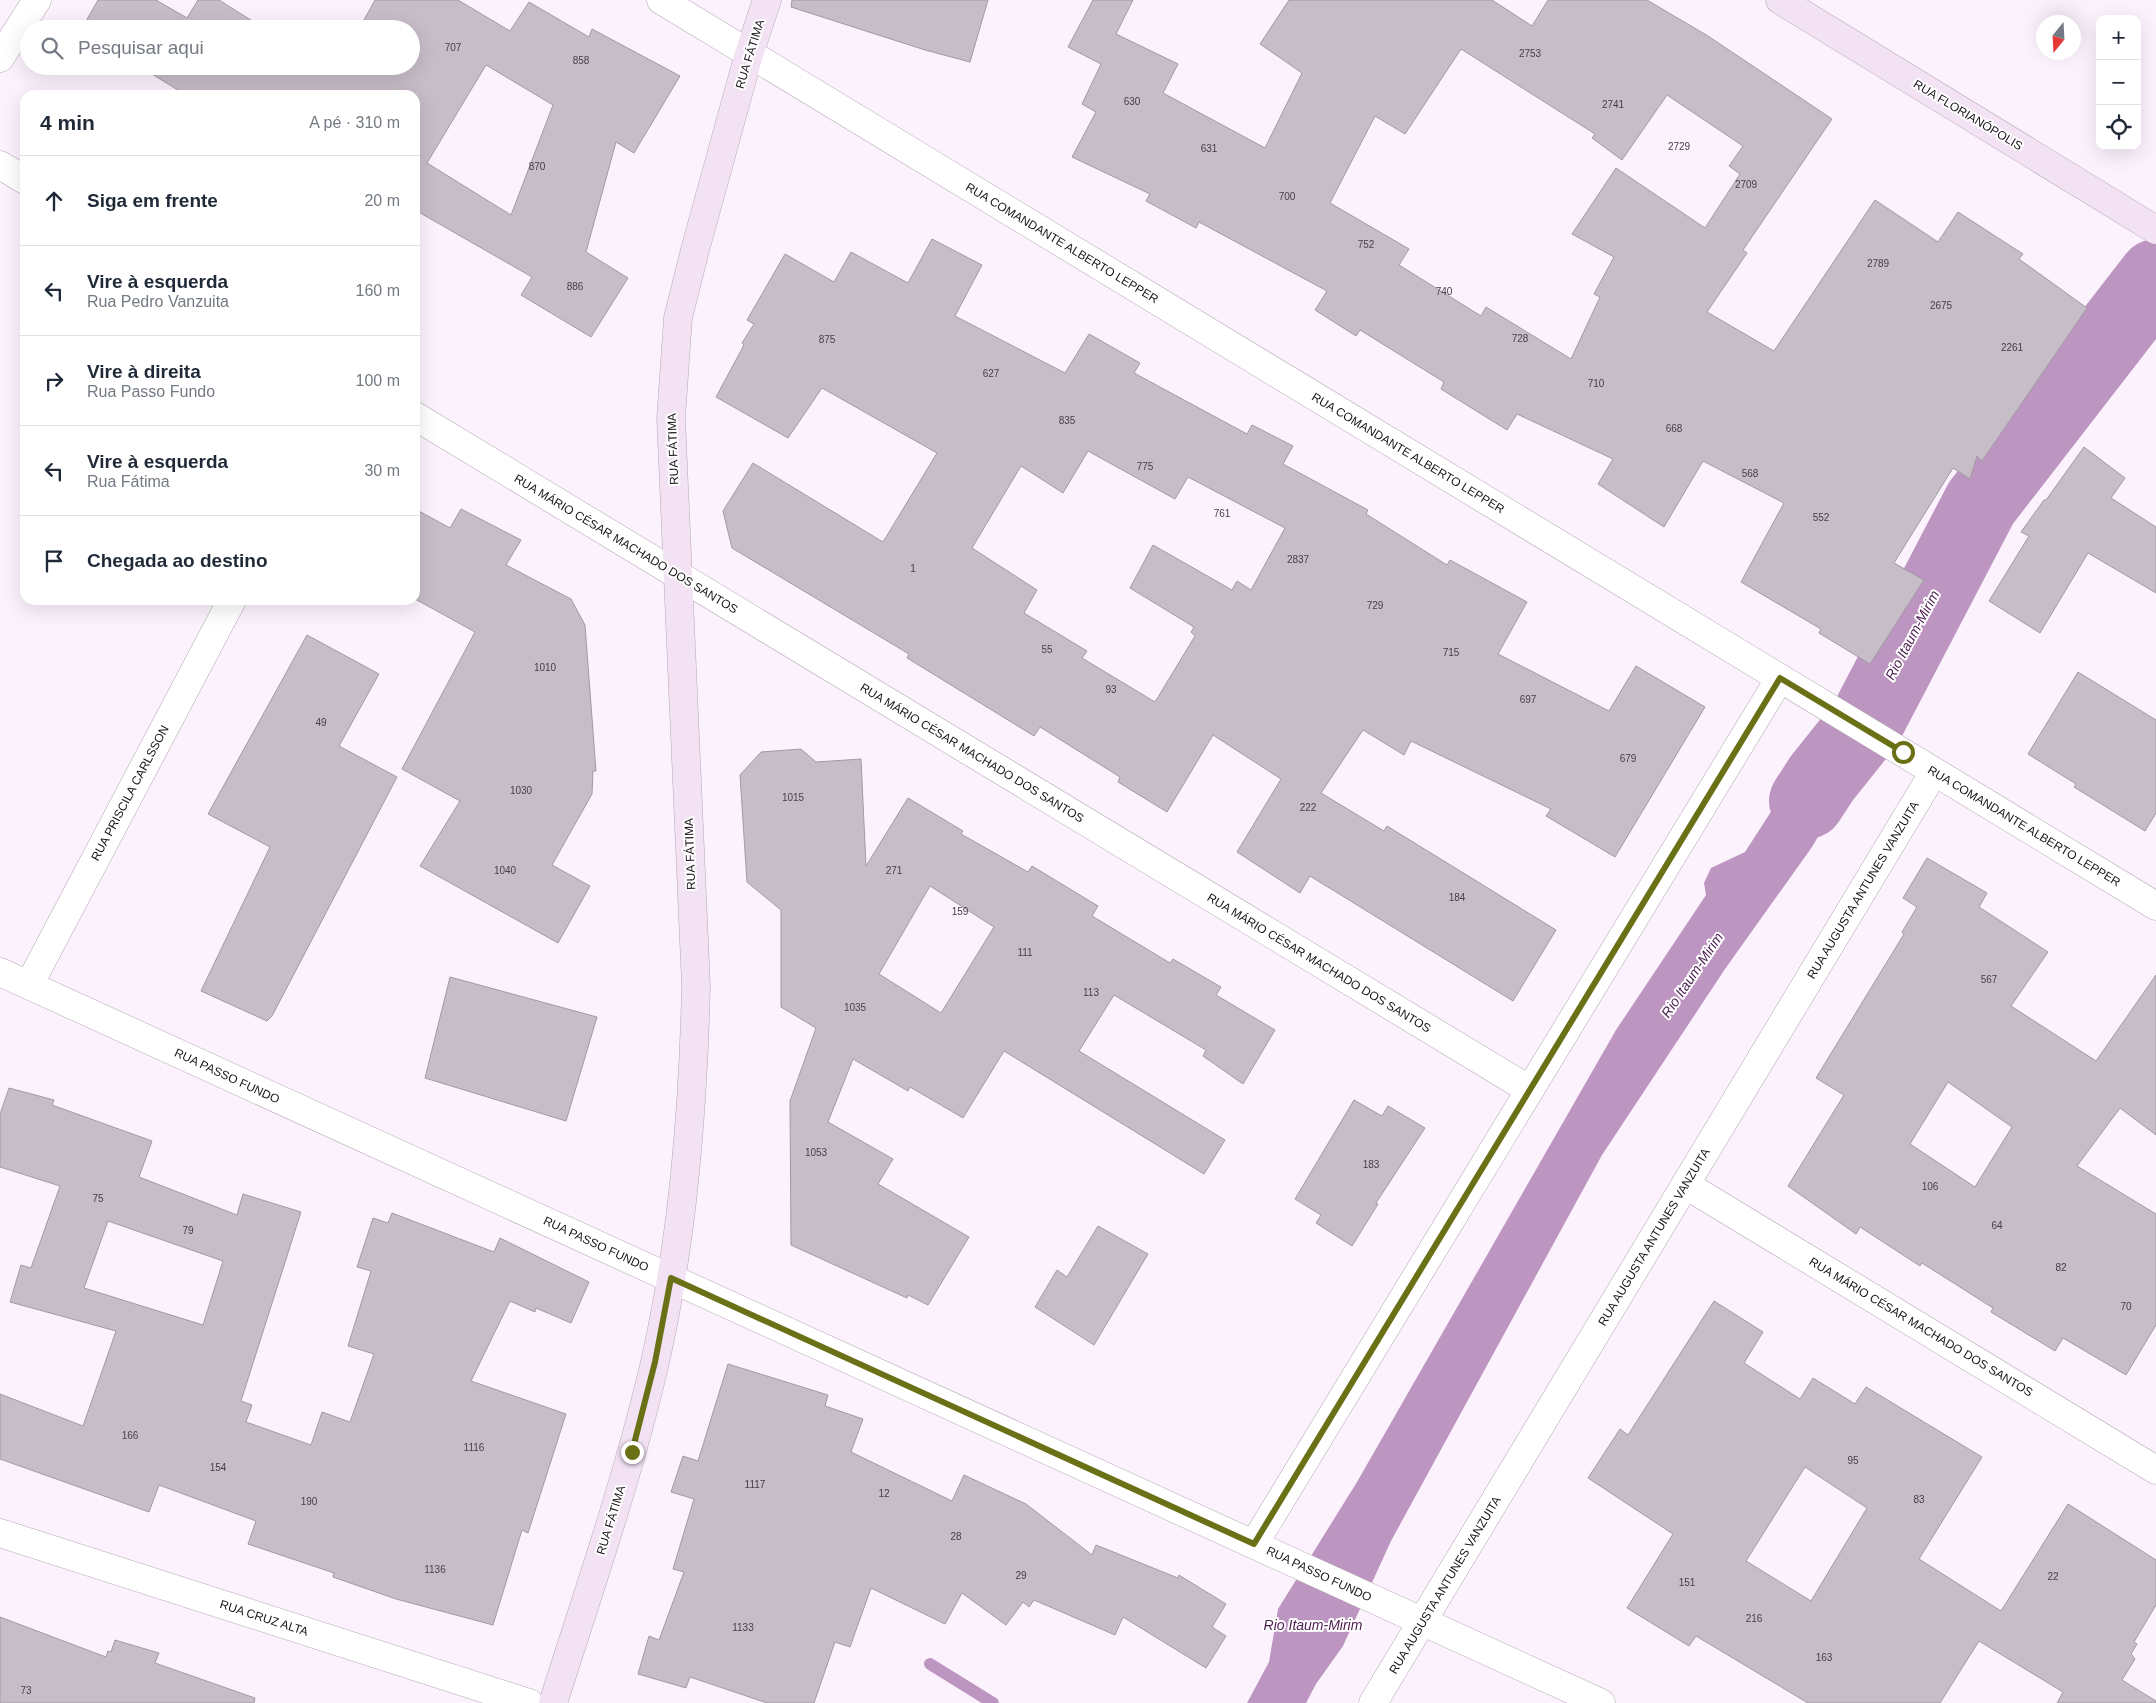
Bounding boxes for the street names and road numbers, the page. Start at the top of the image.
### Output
street label: RUA FÁTIMA [732,17,767,90]
street label: RUA FLORIANÓPOLIS [1911,76,2026,153]
street label: RUA COMANDANTE ALBERTO LEPPER [963,180,1161,306]
street label: RUA COMANDANTE ALBERTO LEPPER [1309,390,1507,516]
street label: RUA FÁTIMA [664,413,681,485]
street label: RUA MÁRIO CÉSAR MACHADO DOS SANTOS [512,471,741,617]
street label: RUA MÁRIO CÉSAR MACHADO DOS SANTOS [858,680,1087,826]
street label: RUA PRISCILA CARLSSON [88,723,172,863]
street label: RUA COMANDANTE ALBERTO LEPPER [1925,763,2123,889]
street label: RUA AUGUSTA ANTUNES VANZUITA [1804,799,1922,981]
street label: RUA FÁTIMA [681,818,698,890]
street label: RUA MÁRIO CÉSAR MACHADO DOS SANTOS [1205,890,1434,1036]
street label: RUA PASSO FUNDO [172,1045,282,1107]
street label: RUA AUGUSTA ANTUNES VANZUITA [1595,1146,1713,1328]
street label: RUA PASSO FUNDO [541,1213,651,1275]
street label: RUA MÁRIO CÉSAR MACHADO DOS SANTOS [1807,1254,2036,1400]
street label: RUA FÁTIMA [593,1483,628,1556]
street label: RUA AUGUSTA ANTUNES VANZUITA [1386,1494,1504,1676]
street label: RUA PASSO FUNDO [1264,1543,1374,1605]
street label: RUA CRUZ ALTA [218,1597,310,1639]

